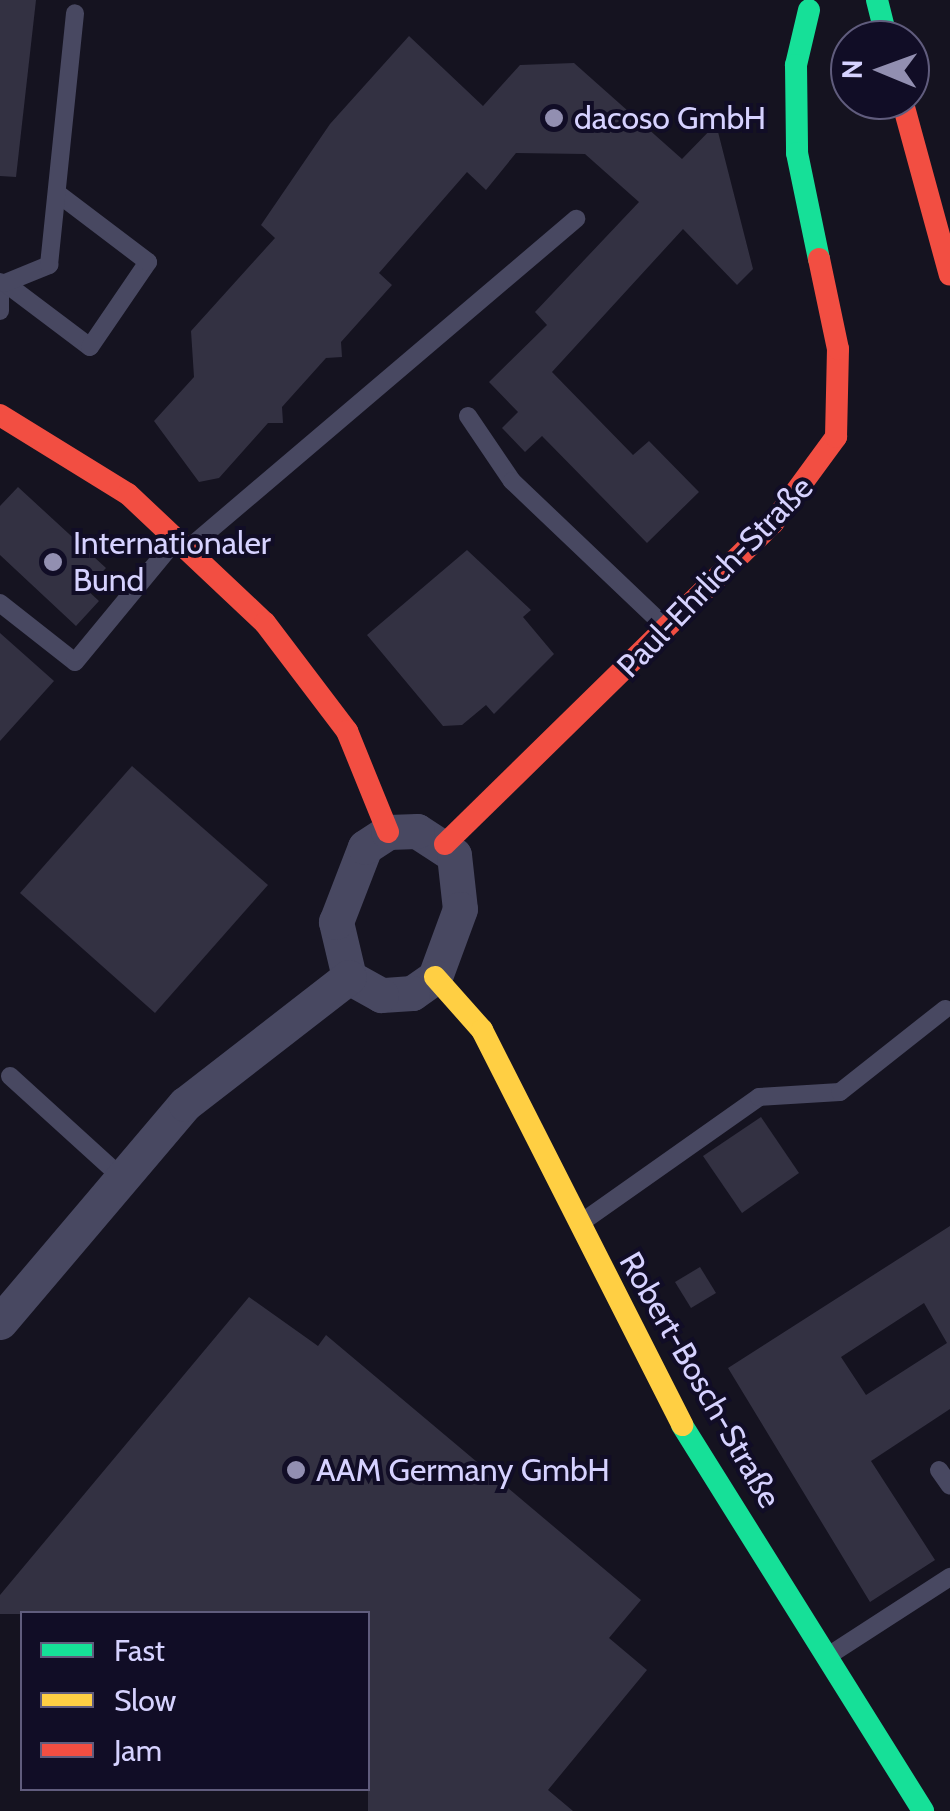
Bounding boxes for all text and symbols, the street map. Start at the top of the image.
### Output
north arrow [830,20,930,120]
text: N [835,59,869,80]
place label: dacoso GmbH [574,99,766,137]
marker: dacoso GmbH [543,107,565,129]
street label: Paul-Ehrlich-Straße [609,469,821,685]
place label: Internationaler Bund [73,525,271,600]
marker: Internationaler Bund [42,551,64,573]
street label: Robert-Bosch-Straße [611,1245,789,1515]
place label: AAM Germany GmbH [316,1451,610,1489]
marker: AAM Germany GmbH [285,1459,307,1481]
legend [20,1611,370,1791]
text: Fast [114,1632,165,1669]
text: Slow [114,1682,176,1719]
text: Jam [114,1732,162,1769]

